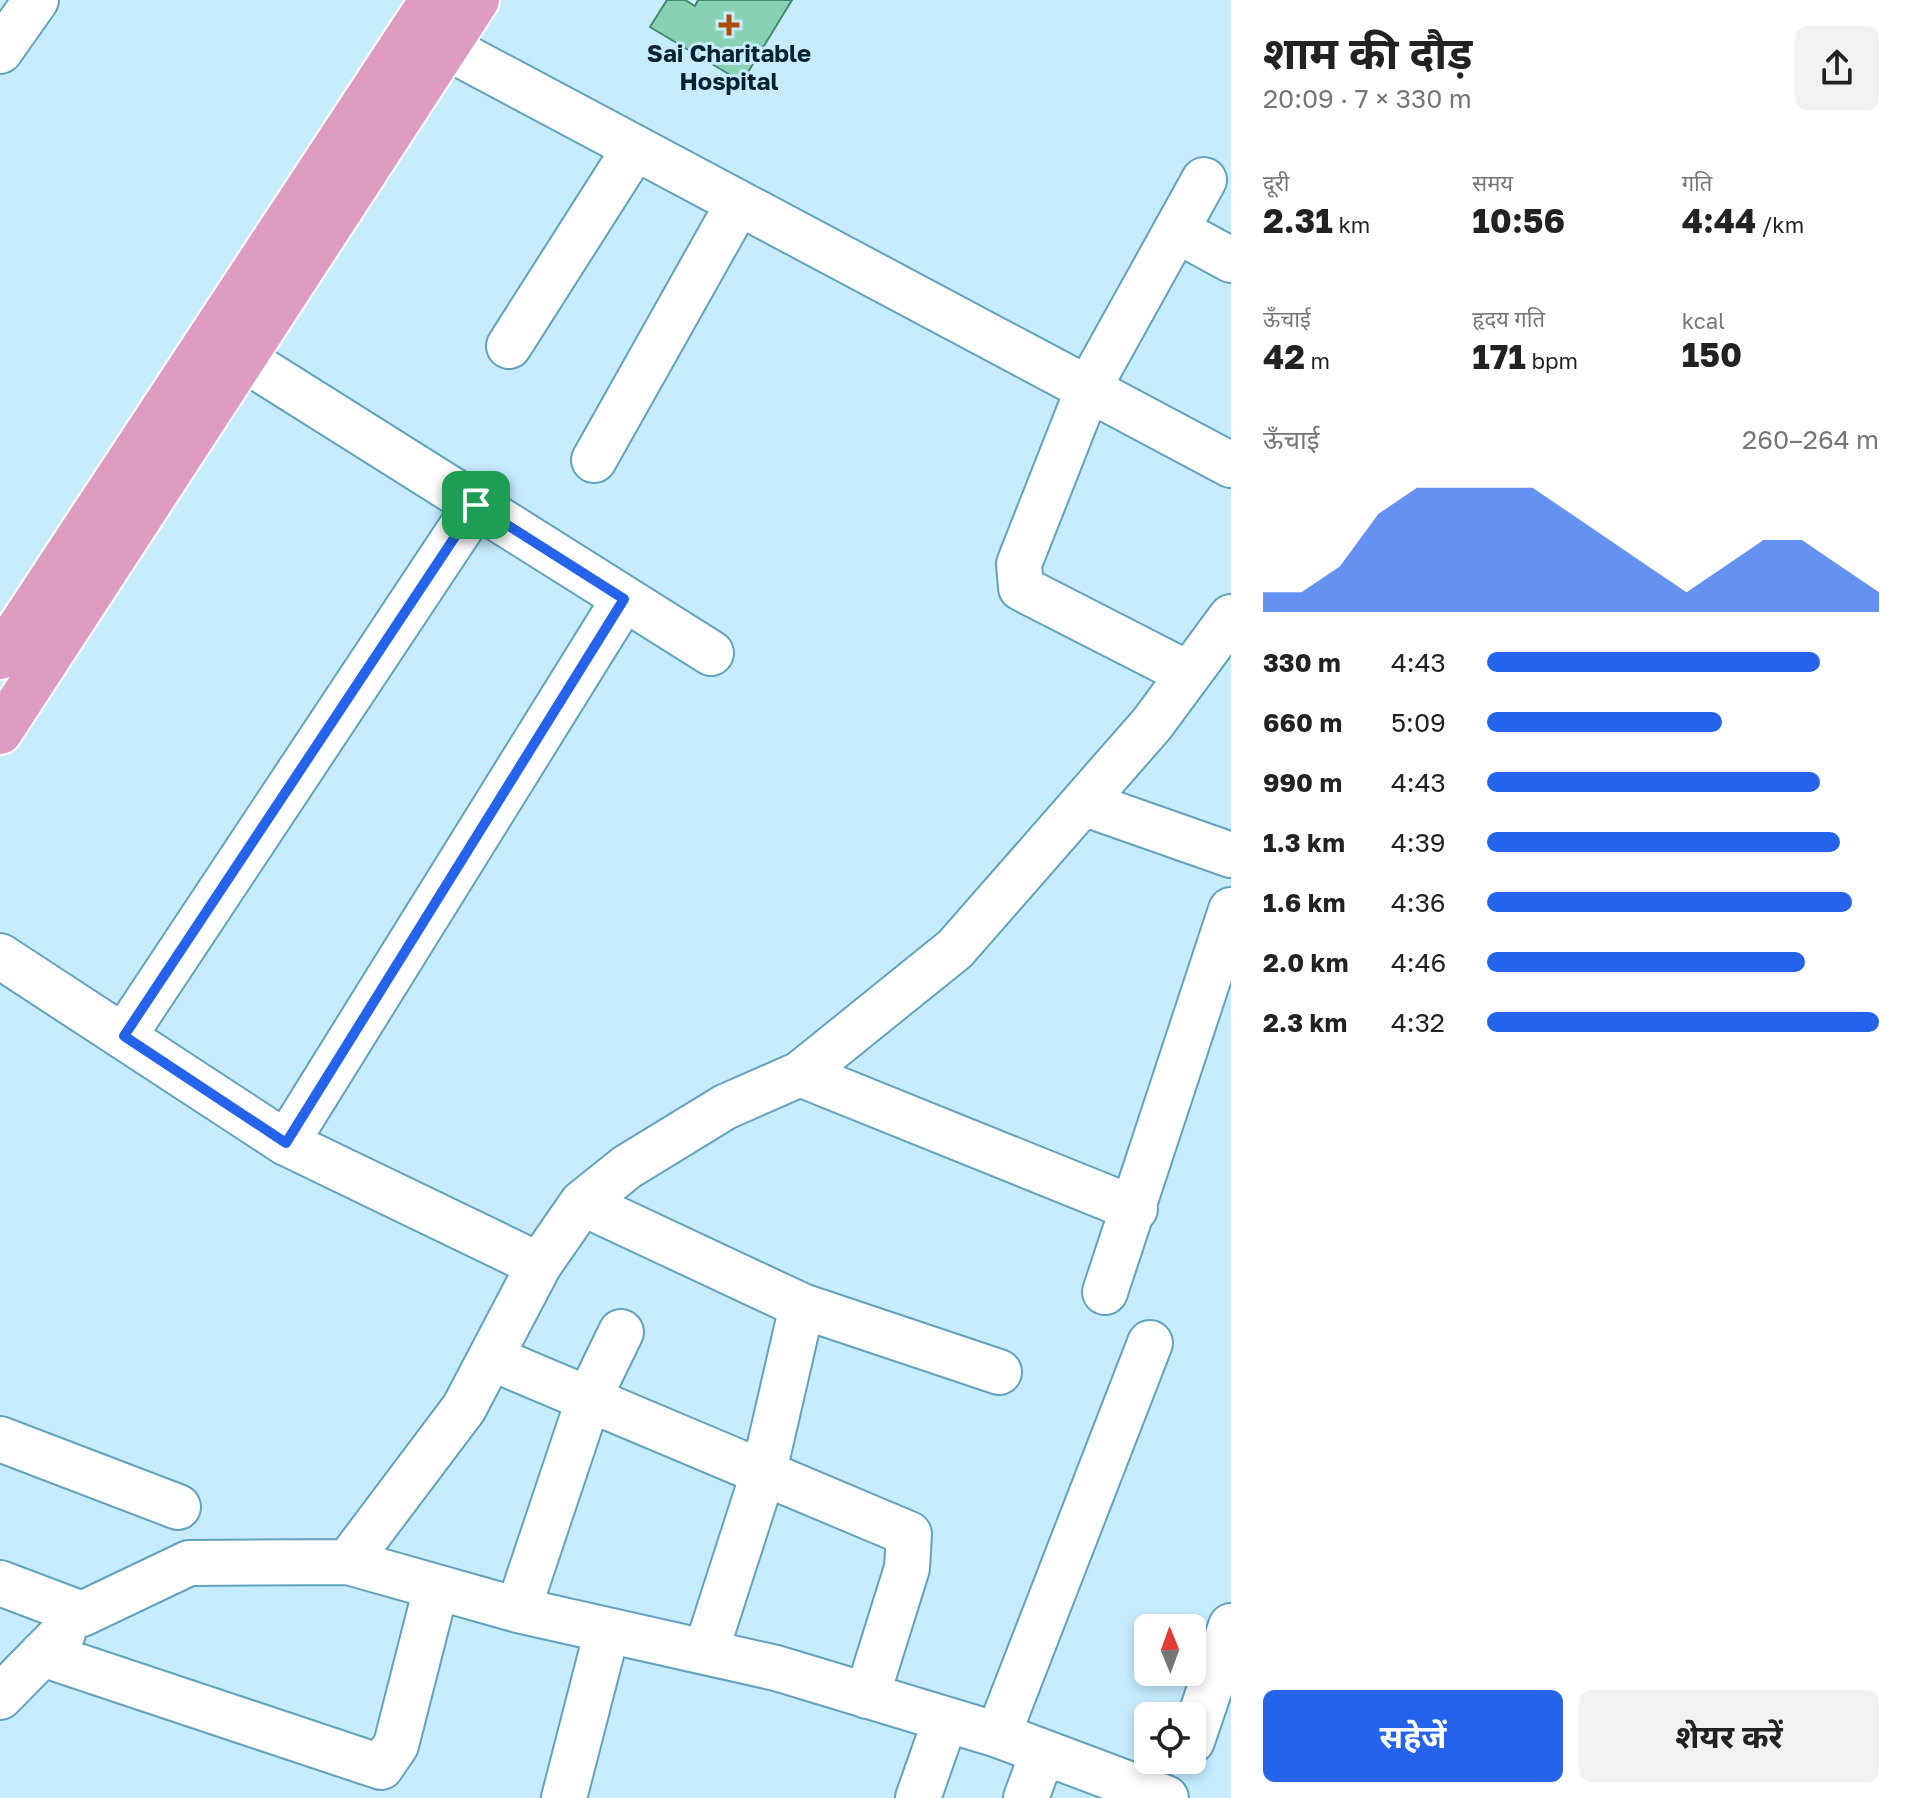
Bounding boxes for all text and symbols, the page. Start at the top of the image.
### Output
marker: Sai Charitable Hospital [718,14,740,36]
text: शाम की दौड़ [1263,26,1472,79]
button: share [1795,26,1879,110]
place label: Sai Charitable Hospital [647,38,811,95]
text: 20:09 · 7 × 330 m [1263,83,1472,114]
text: दूरी [1263,169,1289,196]
text: समय [1472,169,1513,196]
text: गति [1682,169,1712,196]
text: 2.31 [1263,200,1333,240]
text: 10:56 [1472,200,1565,240]
text: 4:44 [1682,200,1756,240]
text: km [1333,211,1370,238]
text: /km [1756,211,1804,238]
text: ऊँचाई [1263,305,1311,332]
text: हृदय गति [1472,305,1545,332]
text: kcal [1682,307,1725,334]
text: 150 [1682,334,1742,374]
text: 42 [1263,336,1305,376]
text: 171 [1472,336,1526,376]
text: m [1305,347,1330,374]
text: bpm [1526,347,1578,374]
text: ऊँचाई [1263,424,1319,455]
text: 260–264 m [1742,424,1879,455]
pin [442,471,510,539]
icon: arrive [454,483,498,527]
text: 330 m [1263,647,1341,678]
text: 4:43 [1391,647,1446,678]
text: 660 m [1263,707,1342,738]
text: 5:09 [1391,707,1446,738]
text: 990 m [1263,767,1342,798]
text: 4:43 [1391,767,1446,798]
text: 1.3 km [1263,827,1345,858]
text: 4:39 [1391,827,1446,858]
text: 1.6 km [1263,887,1346,918]
text: 4:36 [1391,887,1446,918]
text: 2.0 km [1263,947,1348,978]
text: 4:46 [1391,947,1446,978]
text: 2.3 km [1263,1007,1347,1038]
text: 4:32 [1391,1007,1445,1038]
north arrow [1134,1614,1206,1686]
map controls [1134,1614,1206,1774]
button: सहेजें [1263,1690,1563,1782]
button: शेयर करें [1579,1690,1879,1782]
button: locate [1134,1702,1206,1774]

